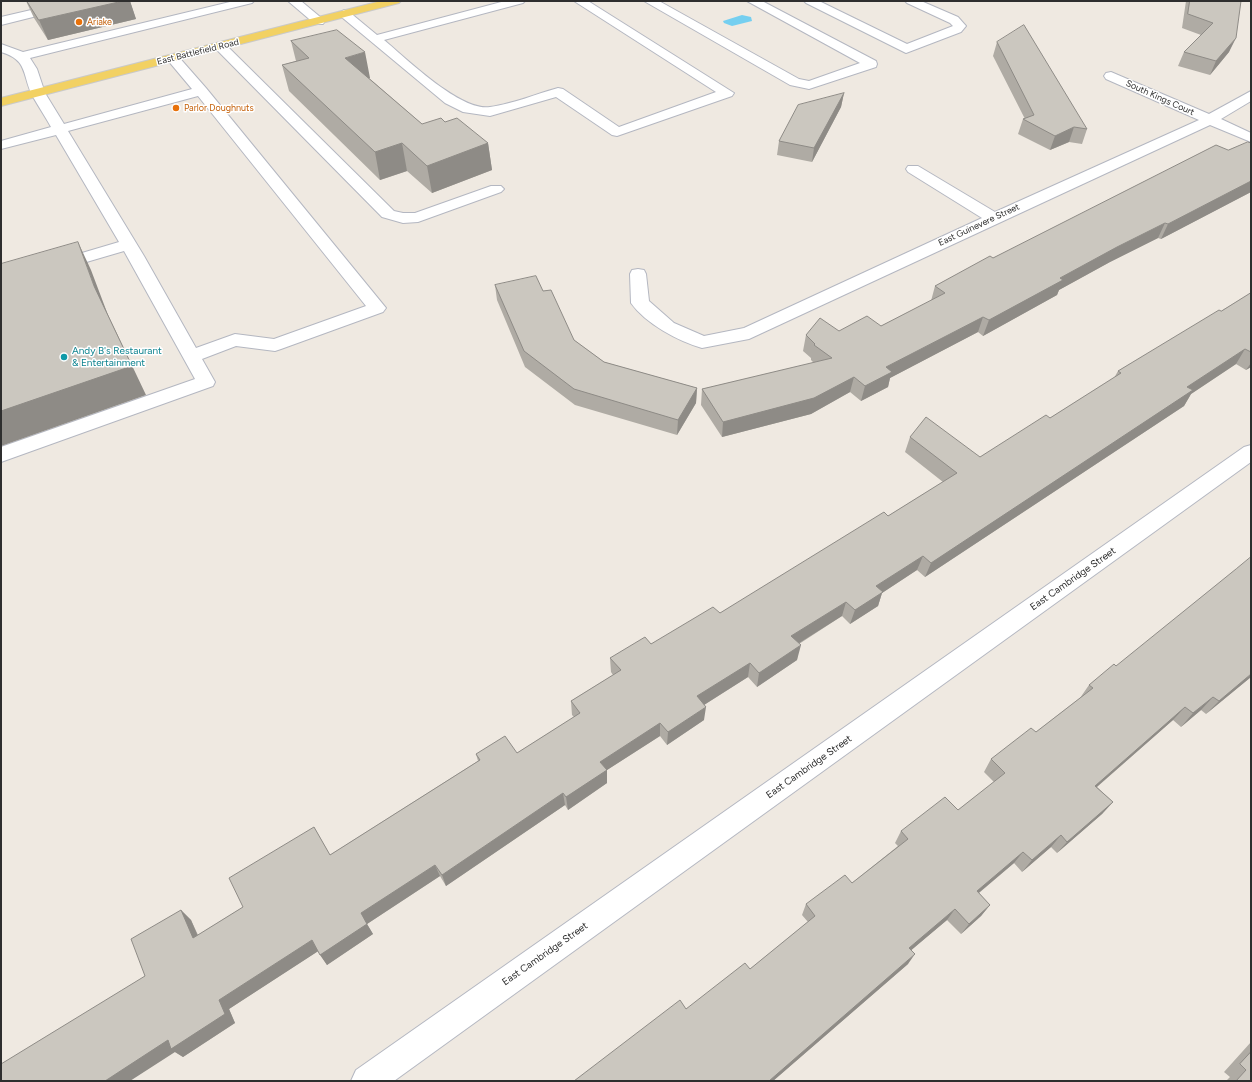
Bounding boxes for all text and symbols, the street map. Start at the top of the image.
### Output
marker: Ariake [74,17,84,27]
place label: Ariake [87,17,112,27]
street label: East Battlefield Road [156,37,240,67]
street label: South Kings Court [1124,78,1196,118]
marker: Parlor Doughnuts [171,103,181,113]
place label: Parlor Doughnuts [184,103,254,113]
street label: East Guinevere Street [937,201,1021,249]
place label: Andy B's Restaurant & Entertainment [72,345,162,368]
marker: Andy B's Restaurant & Entertainment [59,352,69,362]
street label: East Cambridge Street [1028,545,1118,613]
street label: East Cambridge Street [764,733,854,801]
street label: East Cambridge Street [500,920,590,988]

